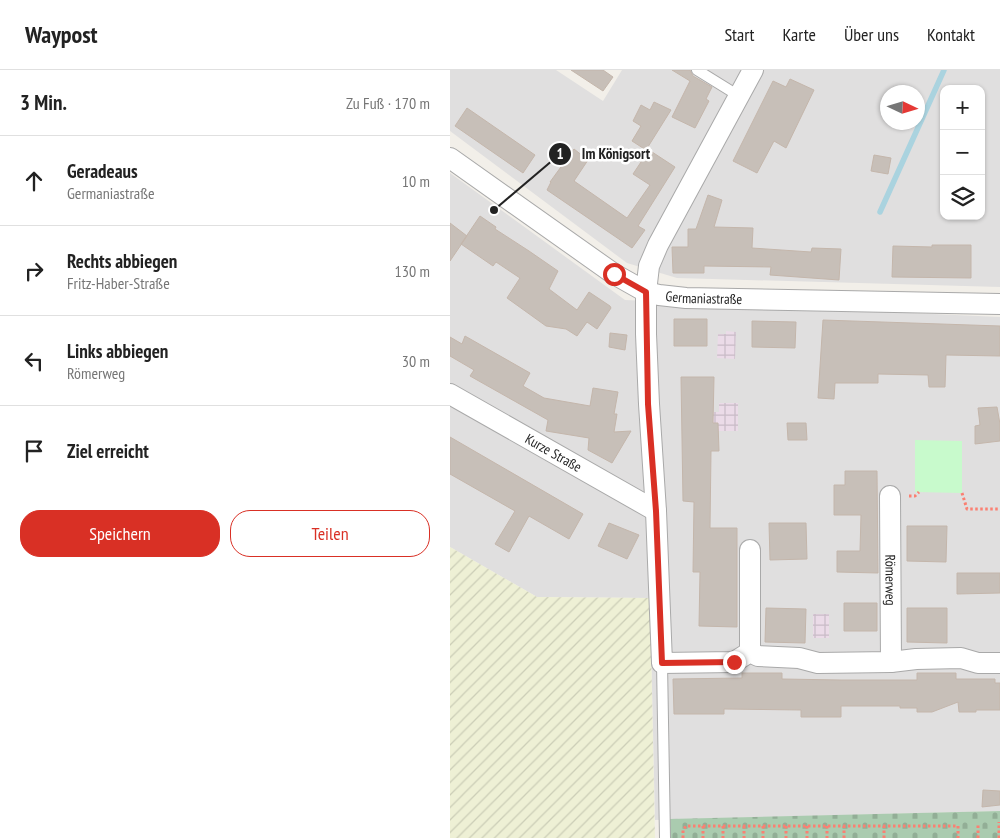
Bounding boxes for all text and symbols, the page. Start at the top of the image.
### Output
text: Waypost [25,19,98,50]
text: Start [724,23,755,46]
text: Karte [783,23,816,46]
text: Über uns [844,23,899,46]
text: Kontakt [927,23,975,46]
north arrow [880,85,925,130]
map controls [940,85,985,220]
button: + [940,85,985,130]
text: 3 Min. [20,89,67,116]
text: Zu Fuß · 170 m [346,93,430,113]
button: − [940,130,985,175]
callout: Im Königsort [547,139,661,169]
text: 1 [556,144,564,163]
text: Im Königsort [582,144,651,163]
text: Geradeaus [67,159,138,183]
icon: ahead [20,167,48,195]
text: 10 m [402,171,430,191]
button: layers [940,175,985,220]
text: Germaniastraße [67,183,155,203]
text: Rechts abbiegen [67,249,177,273]
icon: right [20,257,48,285]
text: 130 m [395,261,430,281]
route start [603,263,626,286]
text: Fritz-Haber-Straße [67,273,170,293]
street label: Germaniastraße [665,287,743,308]
text: Links abbiegen [67,339,168,363]
icon: left [20,347,48,375]
text: 30 m [402,351,430,371]
text: Römerweg [67,363,125,383]
street label: Kurze Straße [522,430,585,476]
icon: arrive [20,437,48,465]
text: Ziel erreicht [67,439,149,463]
button: Speichern [20,510,220,557]
button: Teilen [230,510,430,557]
street label: Römerweg [881,554,900,605]
route end [723,651,746,674]

